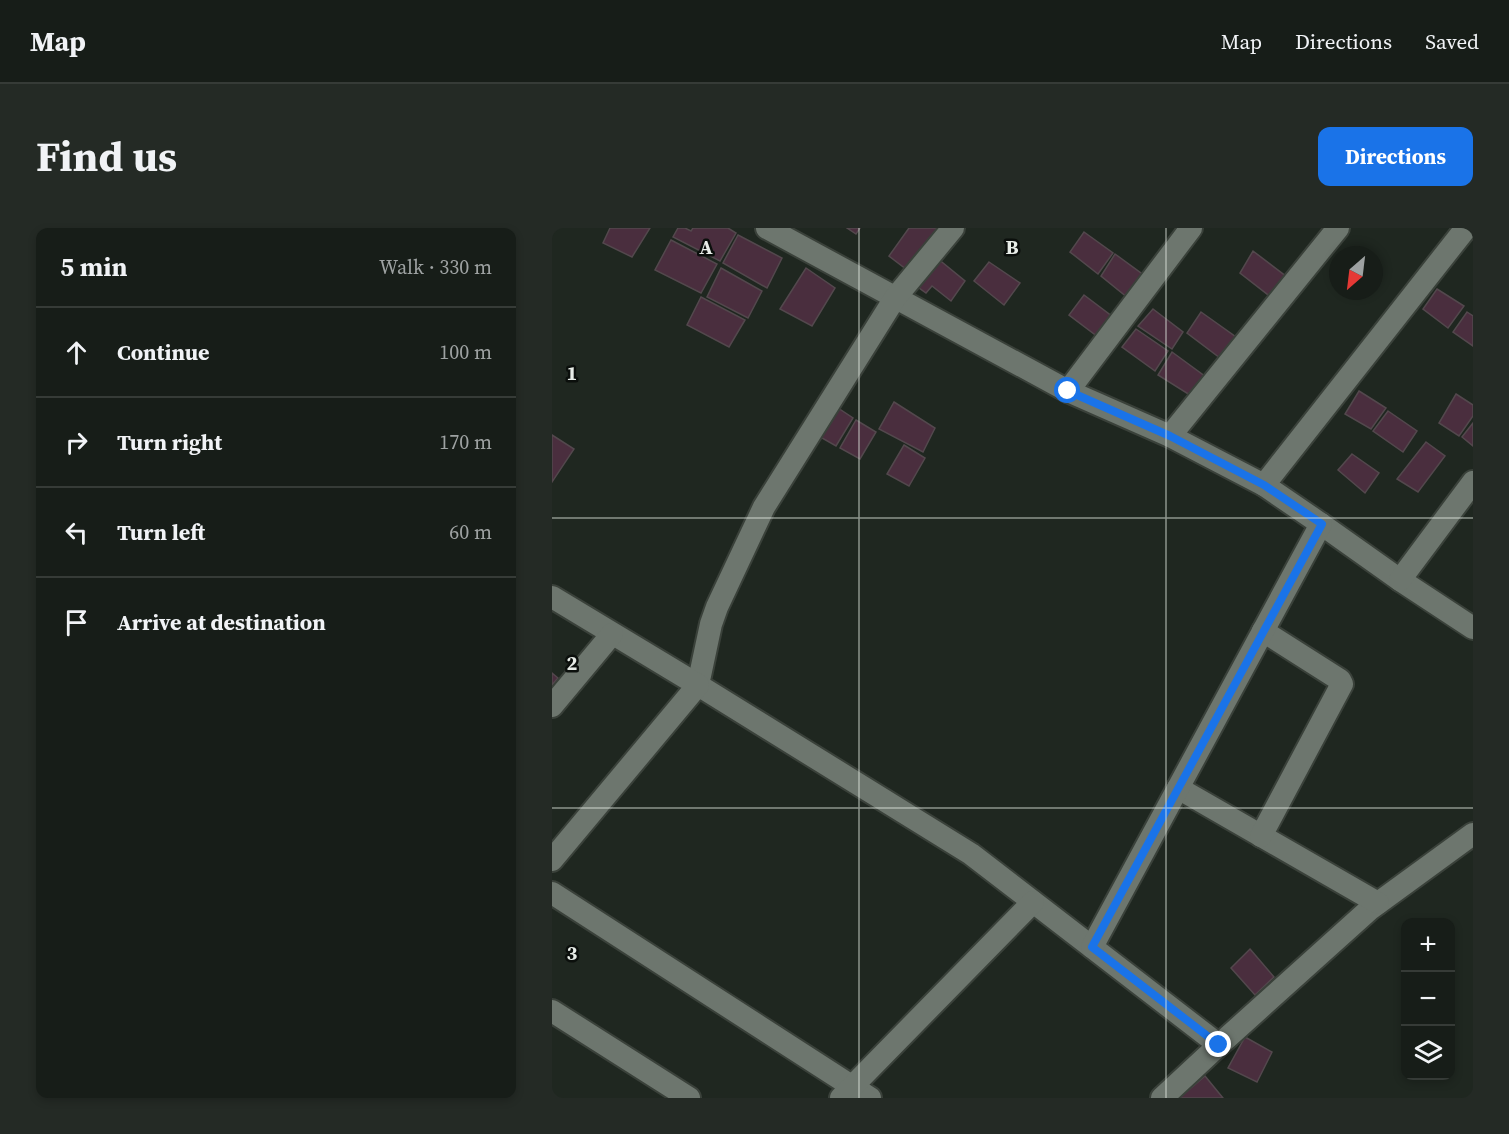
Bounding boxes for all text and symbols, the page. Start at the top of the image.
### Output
text: Map [30,22,86,60]
text: Map [1221,27,1262,56]
text: Directions [1295,27,1392,56]
text: Saved [1425,27,1479,56]
text: Find us [36,127,177,185]
button: Directions [1318,127,1473,186]
text: A [699,233,713,261]
text: B [1005,233,1019,261]
north arrow [1329,246,1383,300]
text: 5 min [60,249,127,285]
text: Walk · 330 m [379,253,492,281]
icon: ahead [60,336,93,369]
text: Continue [117,337,210,367]
text: 100 m [439,338,492,366]
text: 1 [567,359,577,387]
route start [1054,377,1080,403]
icon: right [60,426,93,459]
text: Turn right [117,427,222,457]
text: 170 m [439,428,492,456]
icon: left [60,516,93,549]
text: Turn left [117,517,205,547]
text: 60 m [449,518,492,546]
icon: arrive [60,606,93,639]
text: Arrive at destination [117,607,326,637]
text: 2 [567,649,578,677]
map controls [1401,918,1455,1080]
button: + [1401,918,1455,972]
text: 3 [567,939,578,967]
button: − [1401,972,1455,1026]
button: layers [1401,1026,1455,1080]
route end [1205,1031,1231,1057]

